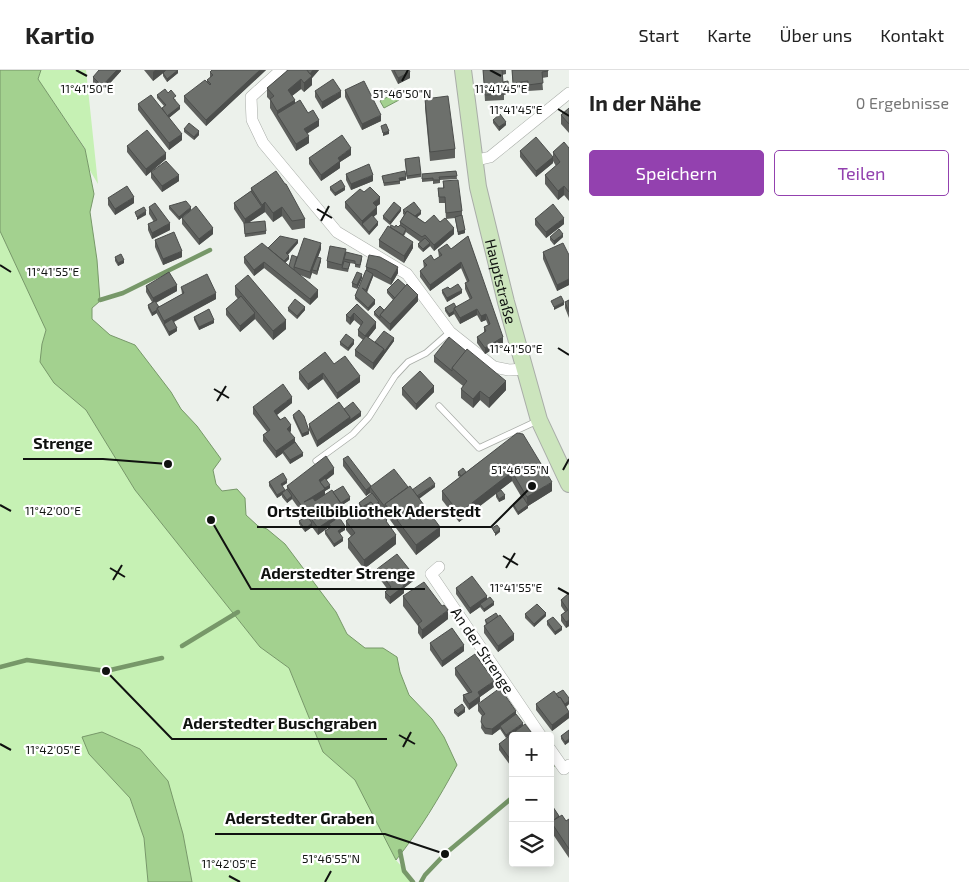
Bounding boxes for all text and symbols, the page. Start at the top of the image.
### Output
text: Kartio [25,20,95,49]
text: Start [638,24,679,46]
text: Karte [707,24,752,46]
text: Über uns [780,24,852,46]
text: Kontakt [880,24,944,46]
text: 11°41'50"E [60,81,114,95]
text: 11°41'45"E [474,81,528,95]
text: 51°46'50"N [373,86,431,100]
text: In der Nähe [589,90,701,115]
text: 0 Ergebnisse [856,93,949,112]
text: 11°41'45"E [489,102,543,116]
button: Speichern [589,150,764,196]
button: Teilen [774,150,949,196]
street label: Hauptstraße [482,237,521,326]
text: 11°41'55"E [27,264,79,278]
text: 11°41'50"E [489,341,543,355]
callout: Strenge [23,428,103,459]
text: Strenge [33,433,93,452]
text: 51°46'55"N [491,462,549,476]
callout: Ortsteilbibliothek Aderstedt [257,496,491,527]
text: Ortsteilbibliothek Aderstedt [267,501,481,520]
text: 11°42'00"E [25,503,81,517]
callout: Aderstedter Strenge [251,558,425,589]
text: Aderstedter Strenge [261,563,415,582]
text: 11°41'55"E [490,580,542,594]
street label: An der Strenge [448,603,518,697]
callout: Aderstedter Buschgraben [172,708,387,739]
text: Aderstedter Buschgraben [183,713,377,732]
map controls [509,732,554,867]
button: + [509,732,554,777]
text: 11°42'05"E [25,742,81,756]
button: − [509,777,554,822]
callout: Aderstedter Graben [215,803,385,834]
text: Aderstedter Graben [225,808,375,827]
button: layers [509,822,554,867]
text: 51°46'55"N [302,851,360,865]
text: 11°42'05"E [201,856,257,870]

